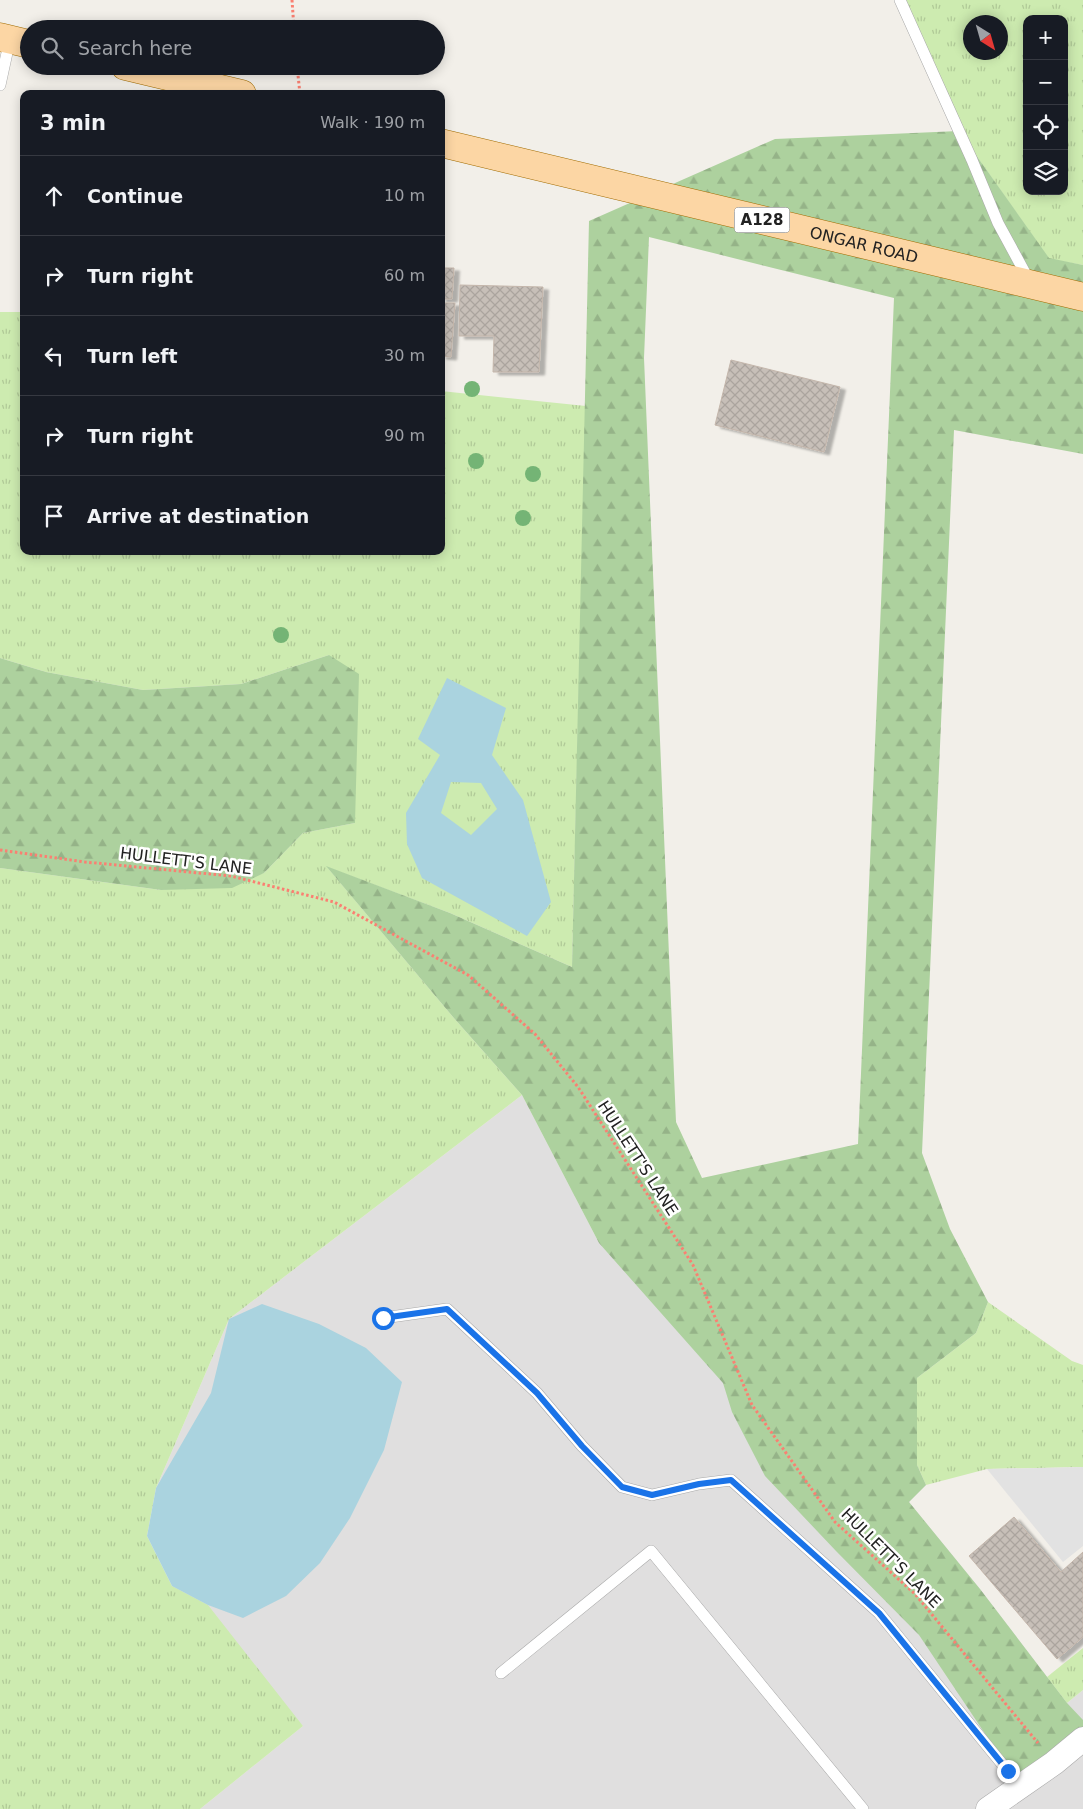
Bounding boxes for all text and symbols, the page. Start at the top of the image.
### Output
north arrow [963,15,1008,60]
map controls [1023,15,1068,195]
button: + [1023,15,1068,60]
search box [20,20,445,75]
icon: search [38,34,66,62]
text: Search here [78,37,192,59]
button: − [1023,60,1068,105]
button: locate [1023,105,1068,150]
text: 3 min [40,111,106,135]
text: Walk · 190 m [320,113,425,132]
button: layers [1023,150,1068,195]
icon: ahead [40,182,68,210]
text: Continue [87,185,183,207]
text: 10 m [384,186,425,205]
road number: A128 [734,208,790,232]
street label: ONGAR ROAD [808,222,920,267]
icon: right [40,262,68,290]
text: Turn right [87,265,193,287]
text: 60 m [384,266,425,285]
icon: left [40,342,68,370]
text: Turn left [87,345,178,367]
text: 30 m [384,346,425,365]
icon: right [40,422,68,450]
text: Turn right [87,425,193,447]
text: 90 m [384,426,425,445]
icon: arrive [40,502,68,530]
text: Arrive at destination [87,505,309,527]
street label: HULLETT'S LANE [119,843,253,879]
street label: HULLETT'S LANE [594,1097,682,1219]
route start [372,1307,395,1330]
street label: HULLETT'S LANE [837,1504,945,1612]
route end [997,1760,1020,1783]

